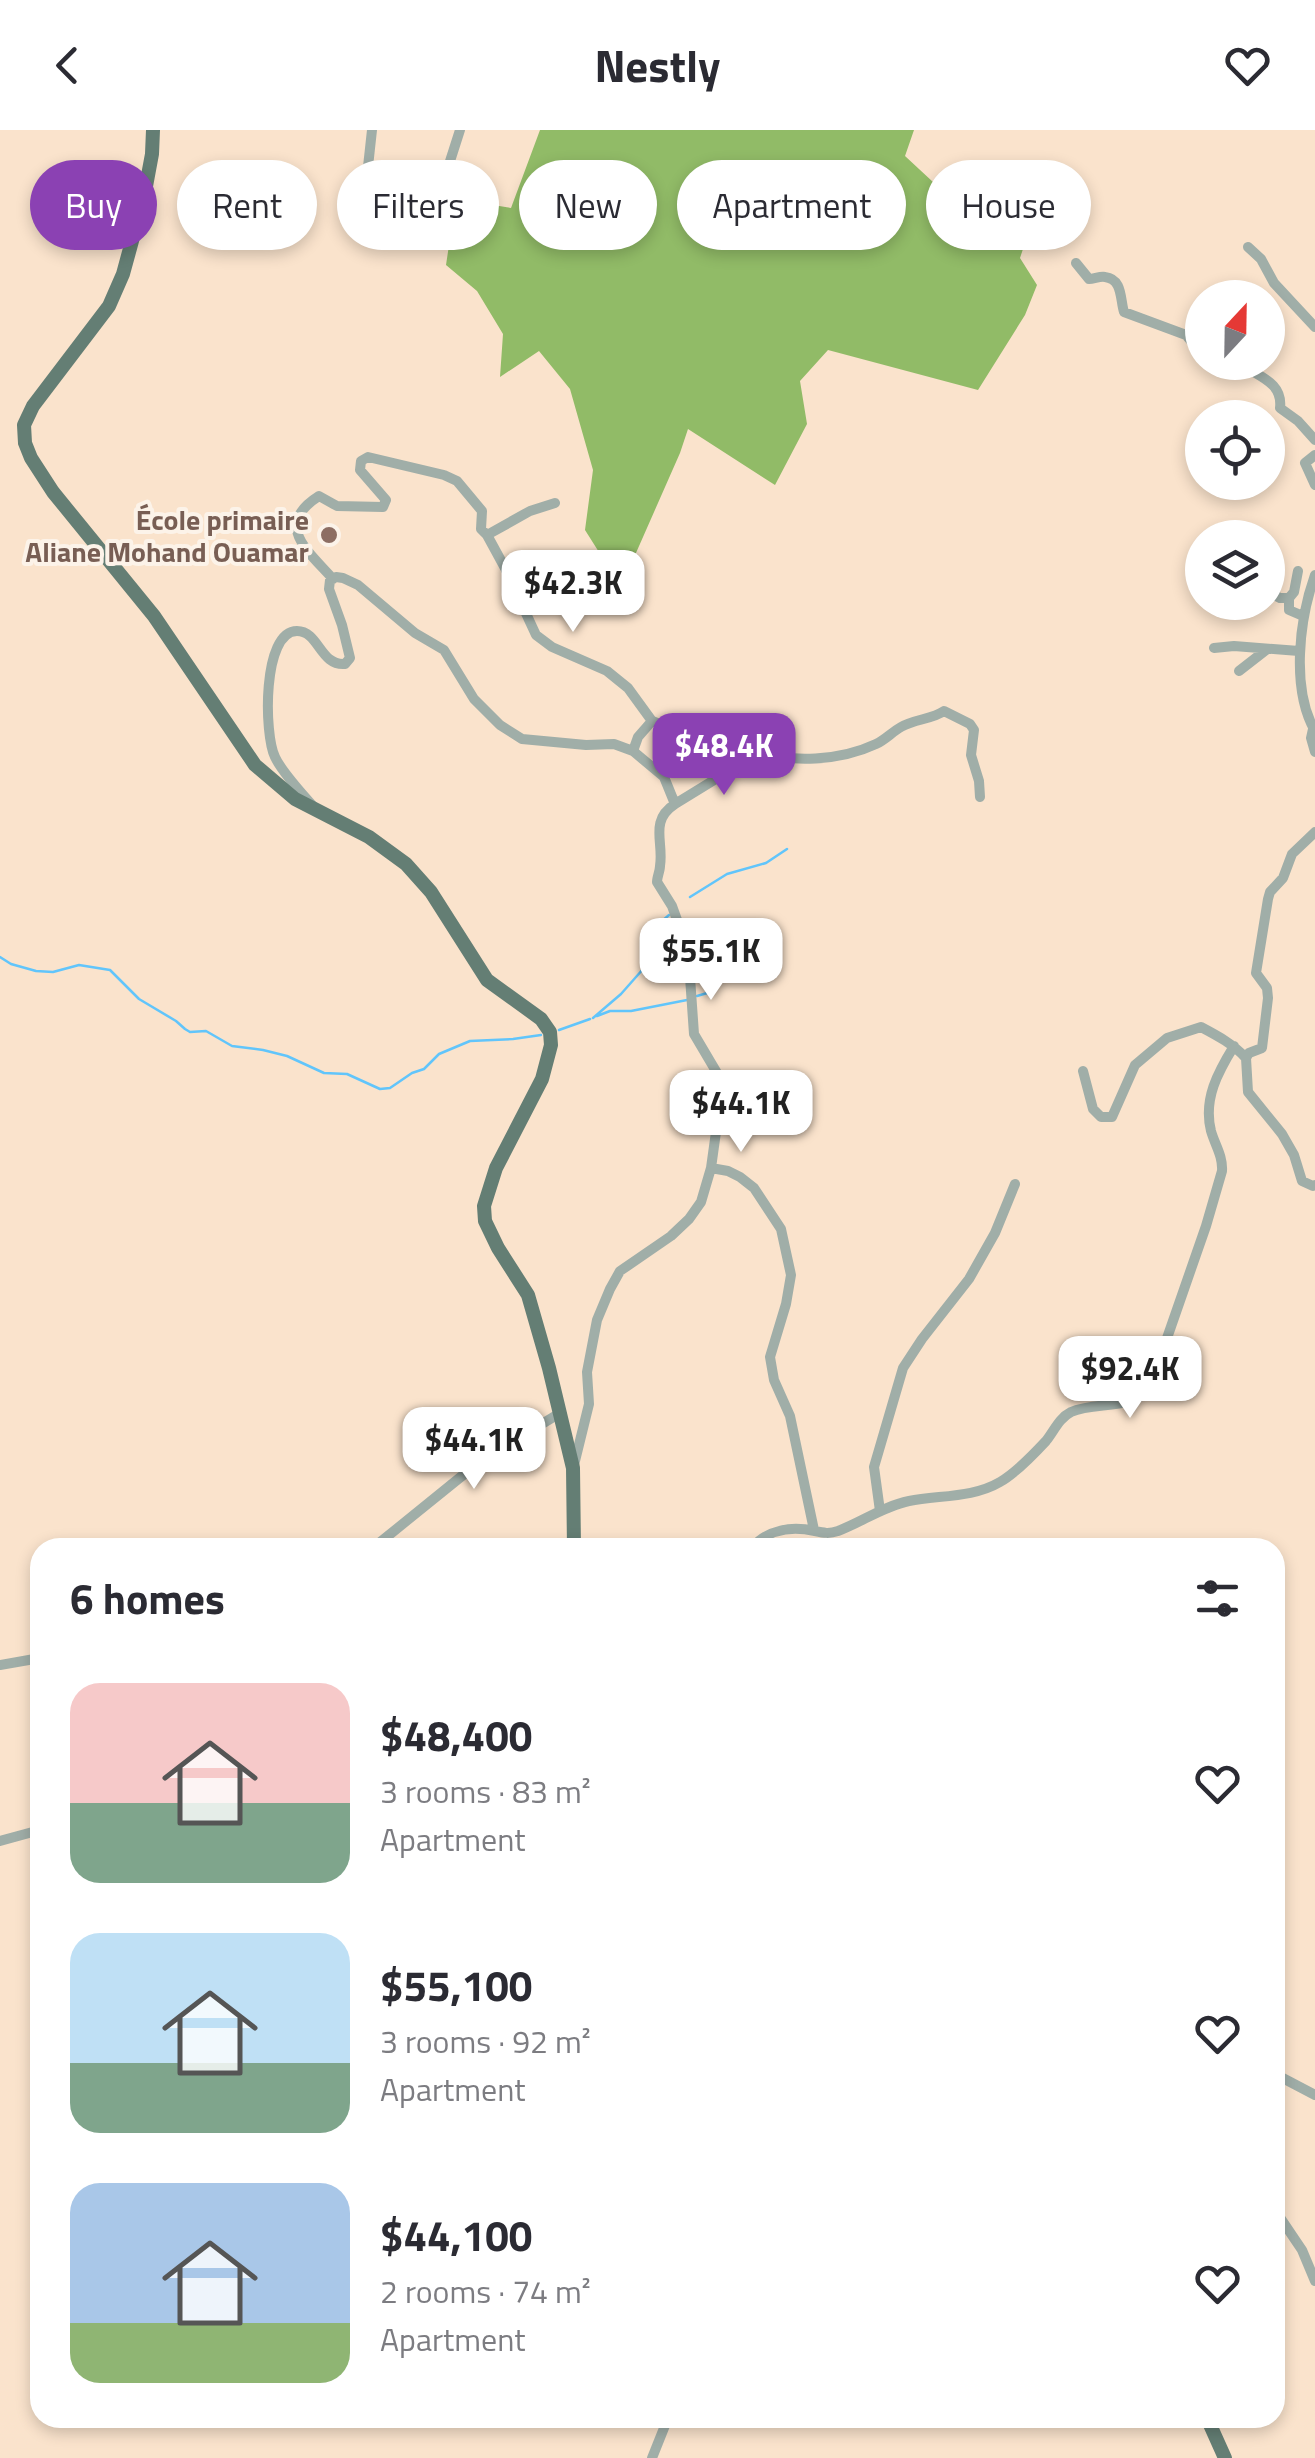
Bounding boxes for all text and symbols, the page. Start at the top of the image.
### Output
text: Nestly [594,31,721,99]
icon: back [40,38,95,93]
icon: heart [1220,38,1275,93]
chip: Buy [30,160,157,250]
chip: Rent [177,160,317,250]
chip: Filters [337,160,499,250]
chip: New [519,160,657,250]
chip: Apartment [677,160,906,250]
chip: House [926,160,1091,250]
north arrow [1185,280,1285,380]
map controls [1185,280,1285,620]
button: locate [1185,400,1285,500]
place label: École primaire Aliane Mohand Ouamar [25,498,309,573]
button: layers [1185,520,1285,620]
marker: École primaire Aliane Mohand Ouamar [318,524,340,546]
pin: $42.3K [492,550,654,635]
text: $42.3K [524,558,622,606]
pin: $48.4K [643,713,805,798]
text: $48.4K [675,721,773,769]
pin: $55.1K [630,918,792,1003]
text: $55.1K [662,926,760,974]
pin: $44.1K [660,1070,822,1155]
text: $44.1K [692,1078,790,1126]
pin: $92.4K [1049,1336,1211,1421]
text: $92.4K [1081,1344,1179,1392]
pin: $44.1K [393,1407,555,1492]
text: $44.1K [425,1415,523,1463]
text: 6 homes [70,1566,225,1630]
icon: filters [1190,1571,1245,1626]
text: $48,400 [380,1703,532,1767]
icon: home [150,1723,270,1843]
icon: heart [1190,1756,1245,1811]
text: 3 rooms · 83 m² [380,1767,591,1815]
text: Apartment [380,1815,526,1863]
text: $55,100 [380,1953,532,2017]
icon: home [150,1973,270,2093]
icon: heart [1190,2006,1245,2061]
text: 3 rooms · 92 m² [380,2017,591,2065]
text: Apartment [380,2065,526,2113]
text: $44,100 [380,2203,532,2267]
icon: home [150,2223,270,2343]
icon: heart [1190,2256,1245,2311]
text: 2 rooms · 74 m² [380,2267,591,2315]
text: Apartment [380,2315,526,2363]

